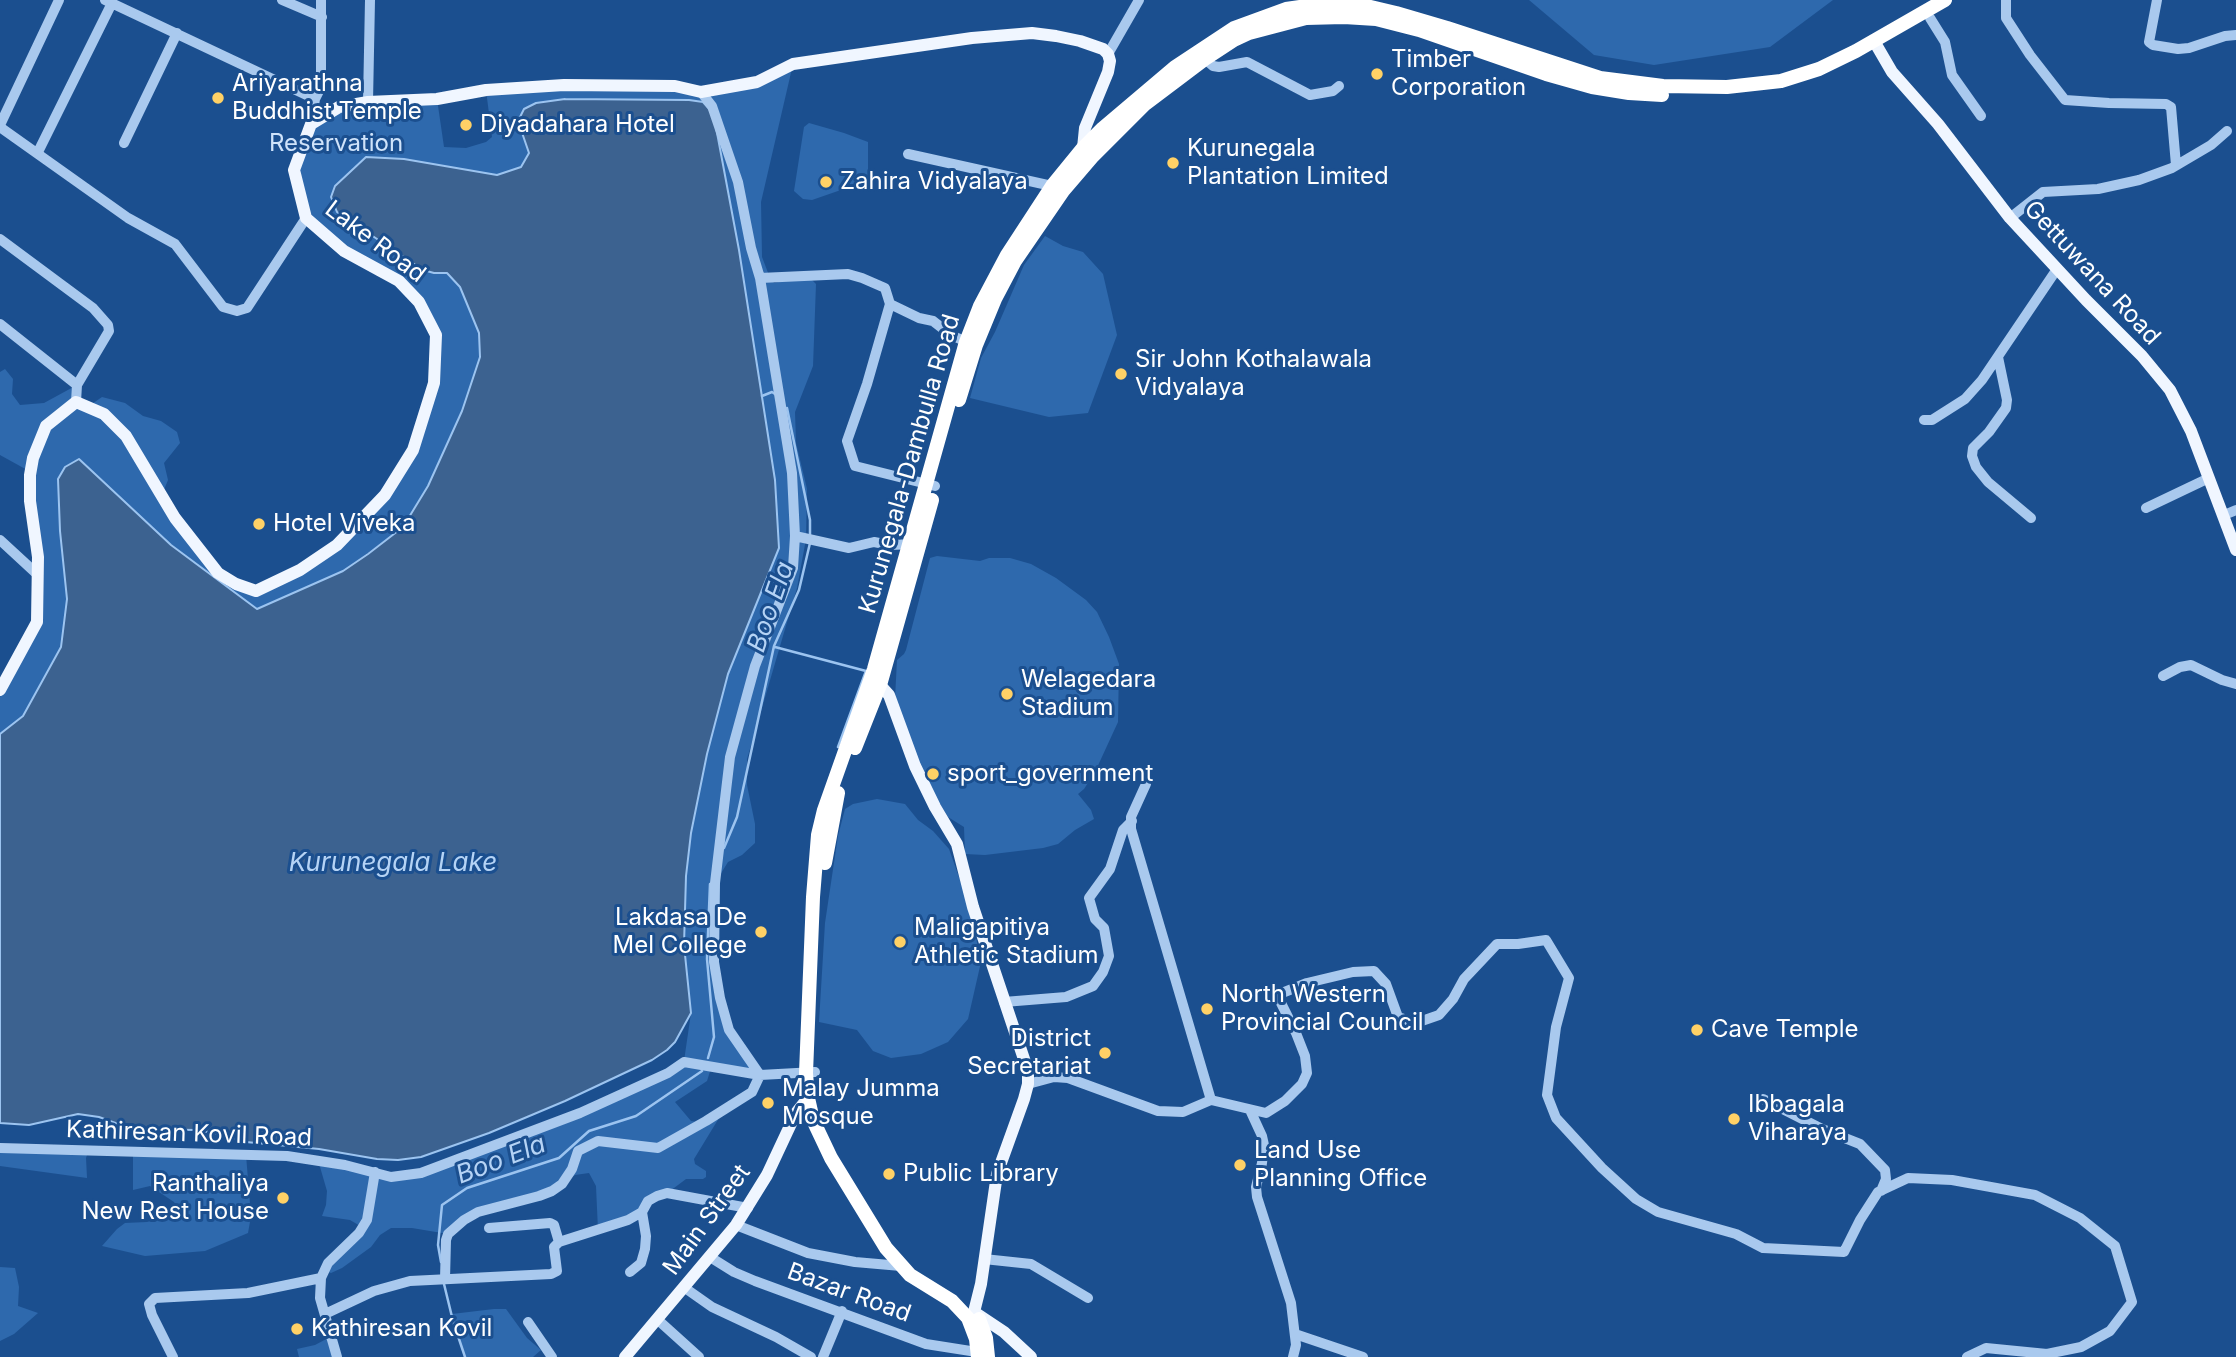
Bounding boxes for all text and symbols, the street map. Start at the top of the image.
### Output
place label: Timber Corporation [1391,46,1526,102]
marker: Timber Corporation [1369,66,1385,82]
place label: Ariyarathna Buddhist Temple [232,70,422,126]
marker: Ariyarathna Buddhist Temple [210,90,226,106]
place label: Diyadahara Hotel [480,111,675,139]
marker: Diyadahara Hotel [458,117,474,133]
park label: Reservation [269,130,403,158]
place label: Kurunegala Plantation Limited [1187,135,1389,191]
marker: Kurunegala Plantation Limited [1165,155,1181,171]
place label: Zahira Vidyalaya [840,168,1028,196]
marker: Zahira Vidyalaya [818,174,834,190]
street label: Lake Road [319,195,431,289]
street label: Gettuwana Road [2018,195,2166,351]
street label: Kurunegala-Dambulla Road [853,311,967,617]
place label: Sir John Kothalawala Vidyalaya [1135,346,1372,402]
marker: Sir John Kothalawala Vidyalaya [1113,366,1129,382]
place label: Hotel Viveka [273,510,415,538]
marker: Hotel Viveka [251,516,267,532]
water label: Boo Ela [741,558,801,656]
place label: Welagedara Stadium [1021,666,1156,722]
marker: Welagedara Stadium [999,686,1015,702]
place label: sport_government [947,760,1153,788]
marker: sport_government [925,766,941,782]
water label: Kurunegala Lake [289,847,497,879]
place label: Lakdasa De Mel College [613,904,747,960]
place label: Maligapitiya Athletic Stadium [914,914,1099,970]
marker: Lakdasa De Mel College [753,924,769,940]
marker: Maligapitiya Athletic Stadium [892,934,908,950]
place label: North Western Provincial Council [1221,981,1424,1037]
marker: North Western Provincial Council [1199,1001,1215,1017]
place label: Cave Temple [1711,1016,1859,1044]
marker: Cave Temple [1689,1022,1705,1038]
place label: District Secretariat [967,1025,1091,1081]
marker: District Secretariat [1097,1045,1113,1061]
place label: Malay Jumma Mosque [782,1075,940,1131]
place label: Ibbagala Viharaya [1748,1091,1847,1147]
marker: Malay Jumma Mosque [760,1095,776,1111]
marker: Ibbagala Viharaya [1726,1111,1742,1127]
street label: Kathiresan Kovil Road [66,1115,312,1153]
water label: Boo Ela [452,1129,550,1191]
place label: Land Use Planning Office [1254,1137,1427,1193]
marker: Land Use Planning Office [1232,1157,1248,1173]
street label: Main Street [657,1159,757,1281]
place label: Public Library [903,1160,1059,1188]
marker: Public Library [881,1166,897,1182]
place label: Ranthaliya New Rest House [82,1170,269,1226]
marker: Ranthaliya New Rest House [275,1190,291,1206]
street label: Bazar Road [783,1257,915,1329]
place label: Kathiresan Kovil [311,1315,492,1343]
marker: Kathiresan Kovil [289,1321,305,1337]

